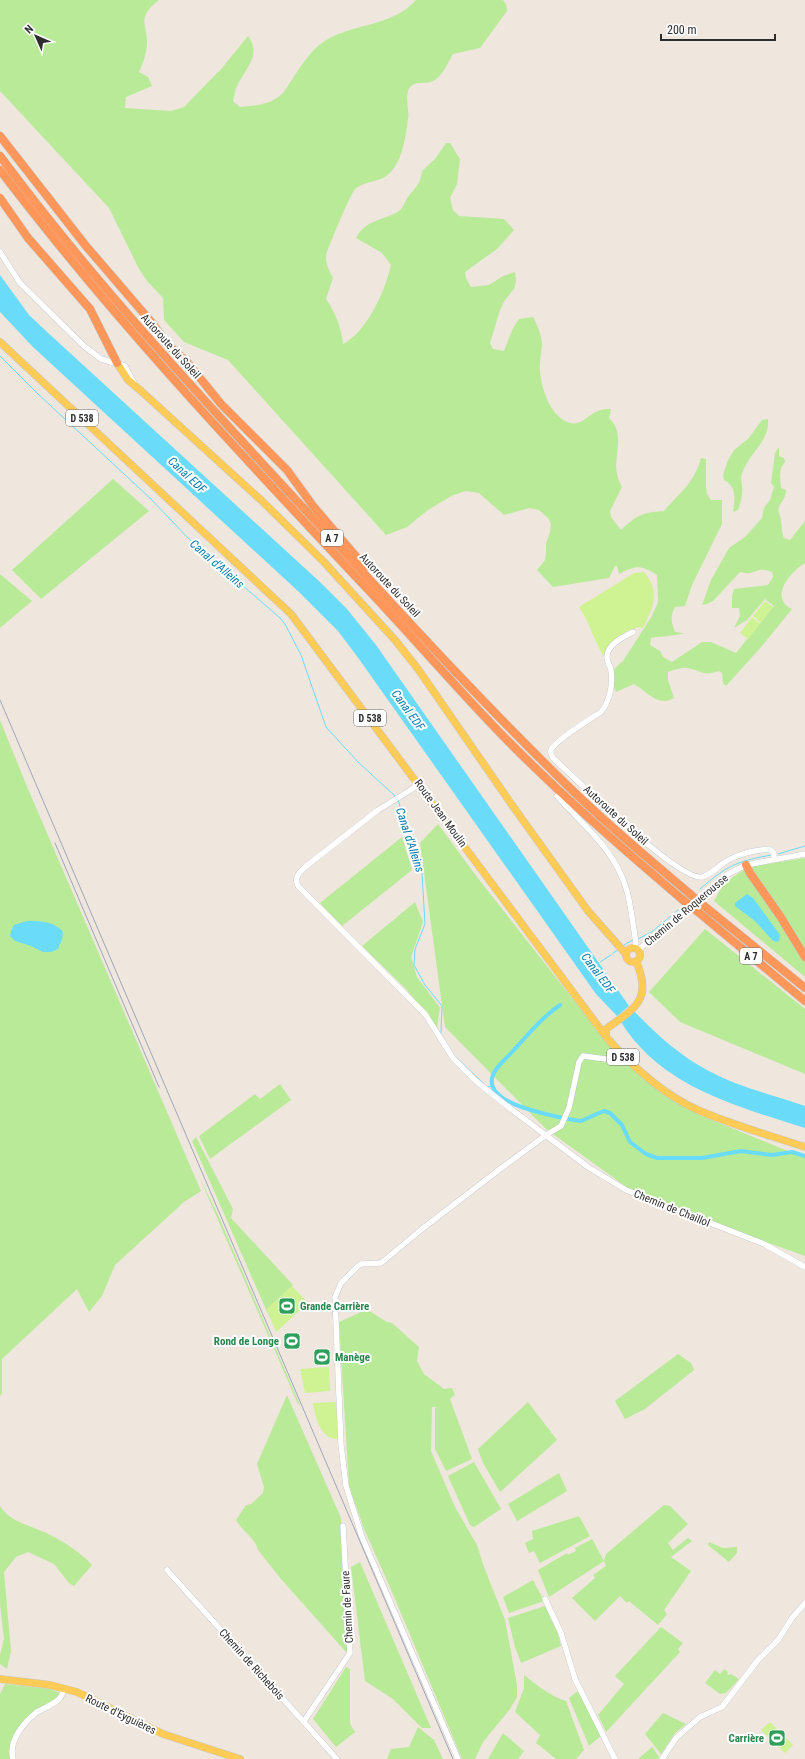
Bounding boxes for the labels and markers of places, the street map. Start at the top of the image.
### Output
sports icon: Grande Carrière [277,1296,297,1316]
place label: Grande Carrière [300,1300,369,1313]
sports icon: Rond de Longe [282,1331,302,1351]
place label: Rond de Longe [214,1335,279,1348]
sports icon: Manège [312,1347,332,1367]
place label: Manège [335,1351,370,1364]
sports icon: Carrière [767,1728,787,1748]
place label: Carrière [728,1732,764,1745]

